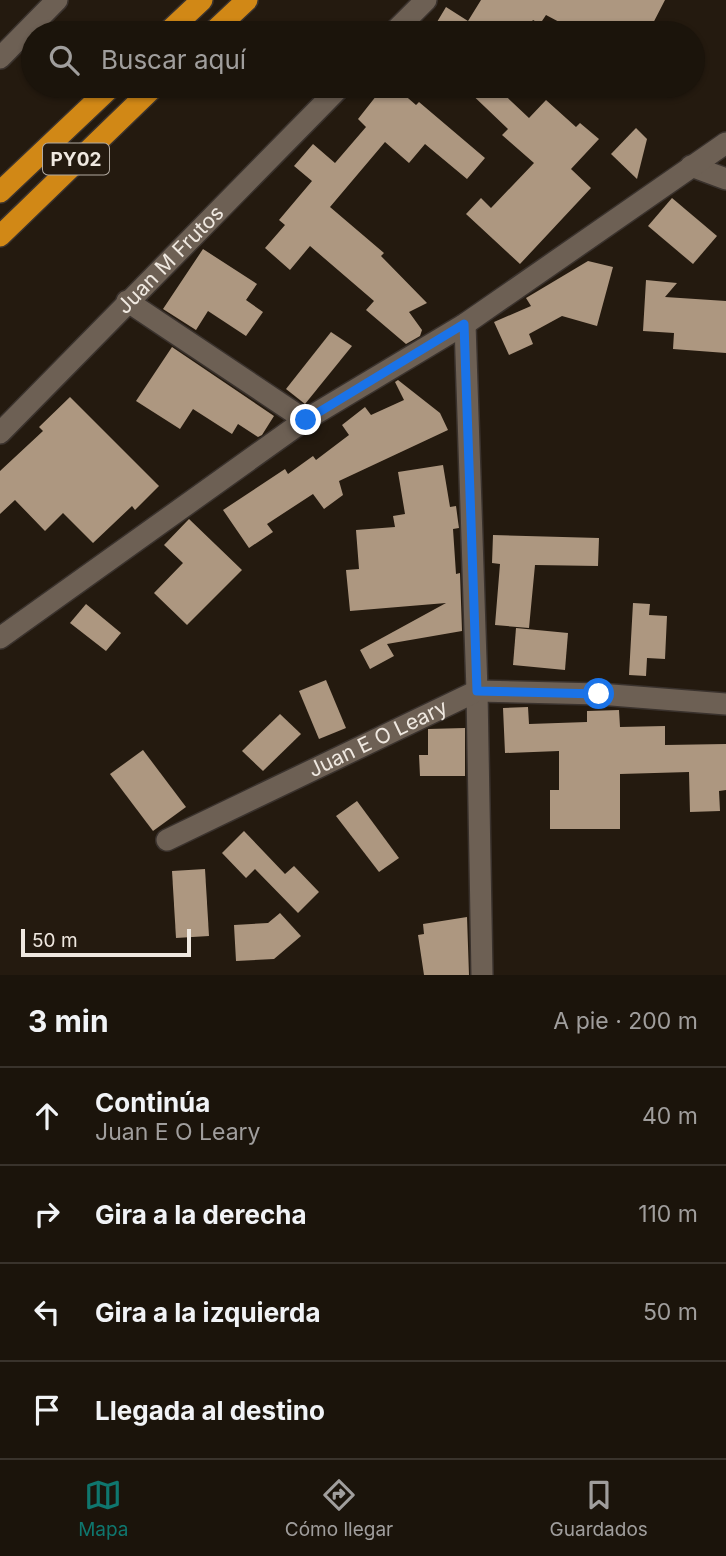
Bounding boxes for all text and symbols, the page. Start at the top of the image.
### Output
search box [21,21,705,98]
icon: search [45,41,83,79]
text: Buscar aquí [101,44,246,75]
road number: PY02 [43,144,109,174]
street label: Juan M Frutos [111,200,229,319]
route end [290,404,321,435]
route start [583,678,614,709]
street label: Juan E O Leary [304,694,451,782]
scale bar [21,926,191,958]
text: 50 m [32,929,78,952]
text: 3 min [28,1003,109,1039]
text: A pie · 200 m [553,1007,698,1035]
text: Continúa [95,1087,210,1118]
icon: ahead [28,1097,66,1135]
text: 40 m [642,1102,698,1130]
text: Juan E O Leary [95,1118,261,1146]
icon: right [28,1195,66,1233]
text: Gira a la derecha [95,1199,307,1230]
text: 110 m [638,1200,698,1228]
icon: left [28,1293,66,1331]
text: Gira a la izquierda [95,1297,321,1328]
text: 50 m [643,1298,698,1326]
icon: arrive [28,1391,66,1429]
text: Llegada al destino [95,1395,325,1426]
tab: Mapa [78,1476,128,1541]
tab: Cómo llegar [285,1476,393,1541]
tab: Guardados [550,1476,648,1541]

